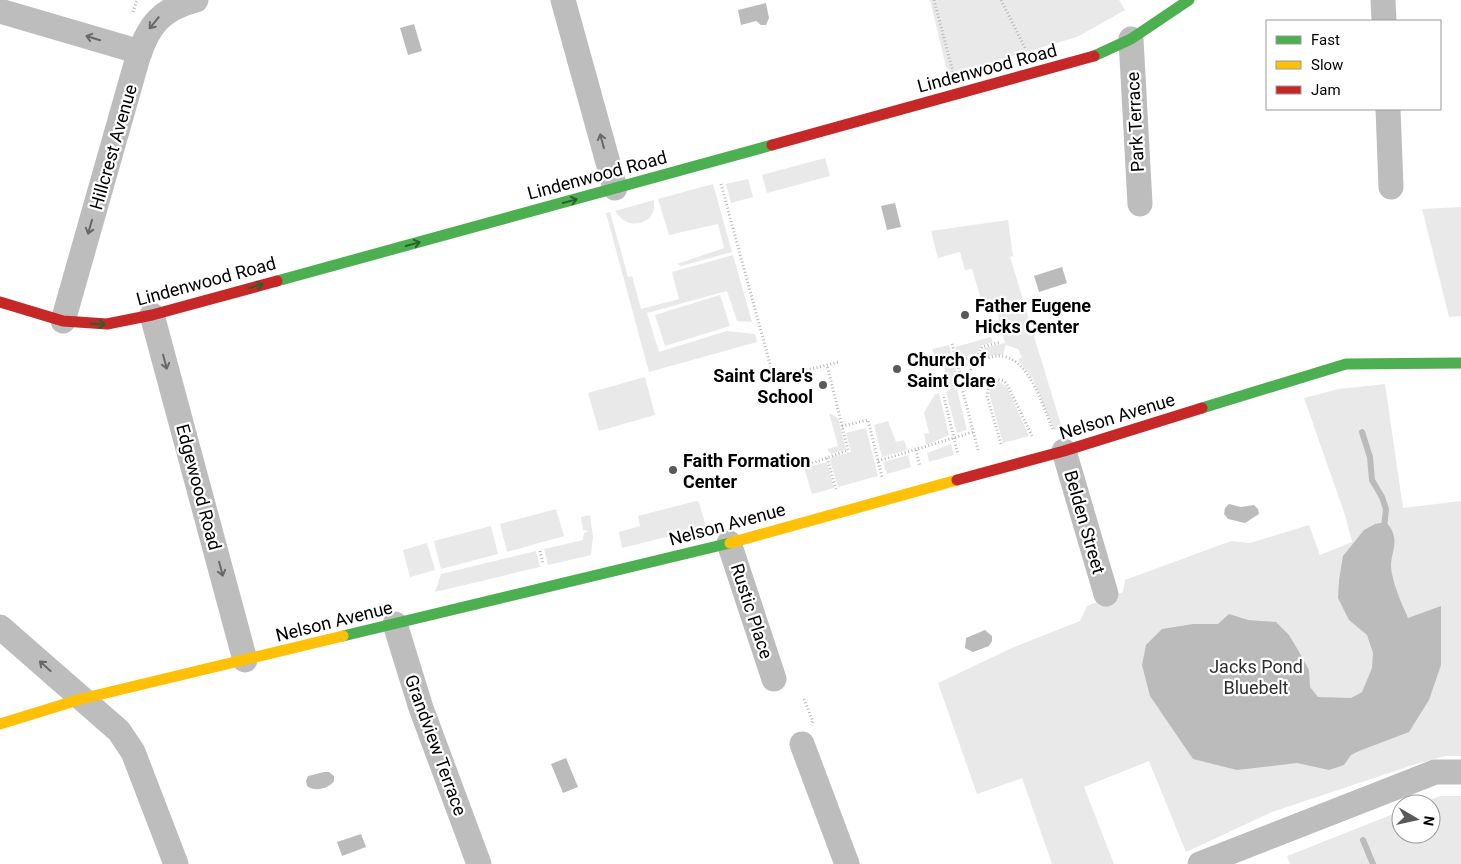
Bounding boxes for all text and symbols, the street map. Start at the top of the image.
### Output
one-way arrow [149,16,160,29]
legend [1266,20,1441,110]
text: Fast [1311,31,1340,49]
one-way arrow [86,33,102,43]
street label: Lindenwood Road [915,39,1059,97]
text: Slow [1311,56,1343,74]
street label: Park Terrace [1122,71,1148,173]
text: Jam [1311,81,1341,99]
street label: Hillcrest Avenue [85,82,141,212]
one-way arrow [596,134,606,150]
street label: Lindenwood Road [525,146,669,204]
one-way arrow [561,195,577,205]
one-way arrow [84,219,94,235]
one-way arrow [404,238,420,248]
street label: Lindenwood Road [134,252,278,310]
one-way arrow [248,281,264,291]
place label: Father Eugene Hicks Center [975,295,1091,337]
marker: Father Eugene Hicks Center [959,309,971,321]
one-way arrow [90,319,106,328]
place label: Church of Saint Clare [907,349,996,391]
one-way arrow [161,353,170,369]
marker: Church of Saint Clare [891,363,903,375]
place label: Saint Clare's School [713,365,813,407]
marker: Saint Clare's School [817,379,829,391]
street label: Nelson Avenue [1057,388,1177,444]
street label: Edgewood Road [172,422,226,552]
place label: Faith Formation Center [683,450,810,492]
marker: Faith Formation Center [667,464,679,476]
street label: Belden Street [1060,468,1110,576]
street label: Nelson Avenue [667,498,787,550]
one-way arrow [216,561,226,577]
street label: Rustic Place [727,561,777,661]
street label: Nelson Avenue [273,596,395,646]
park label: Jacks Pond Bluebelt [1209,656,1303,698]
one-way arrow [38,661,51,672]
street label: Grandview Terrace [401,672,471,818]
north arrow [1391,794,1441,844]
text: N [1420,815,1438,827]

